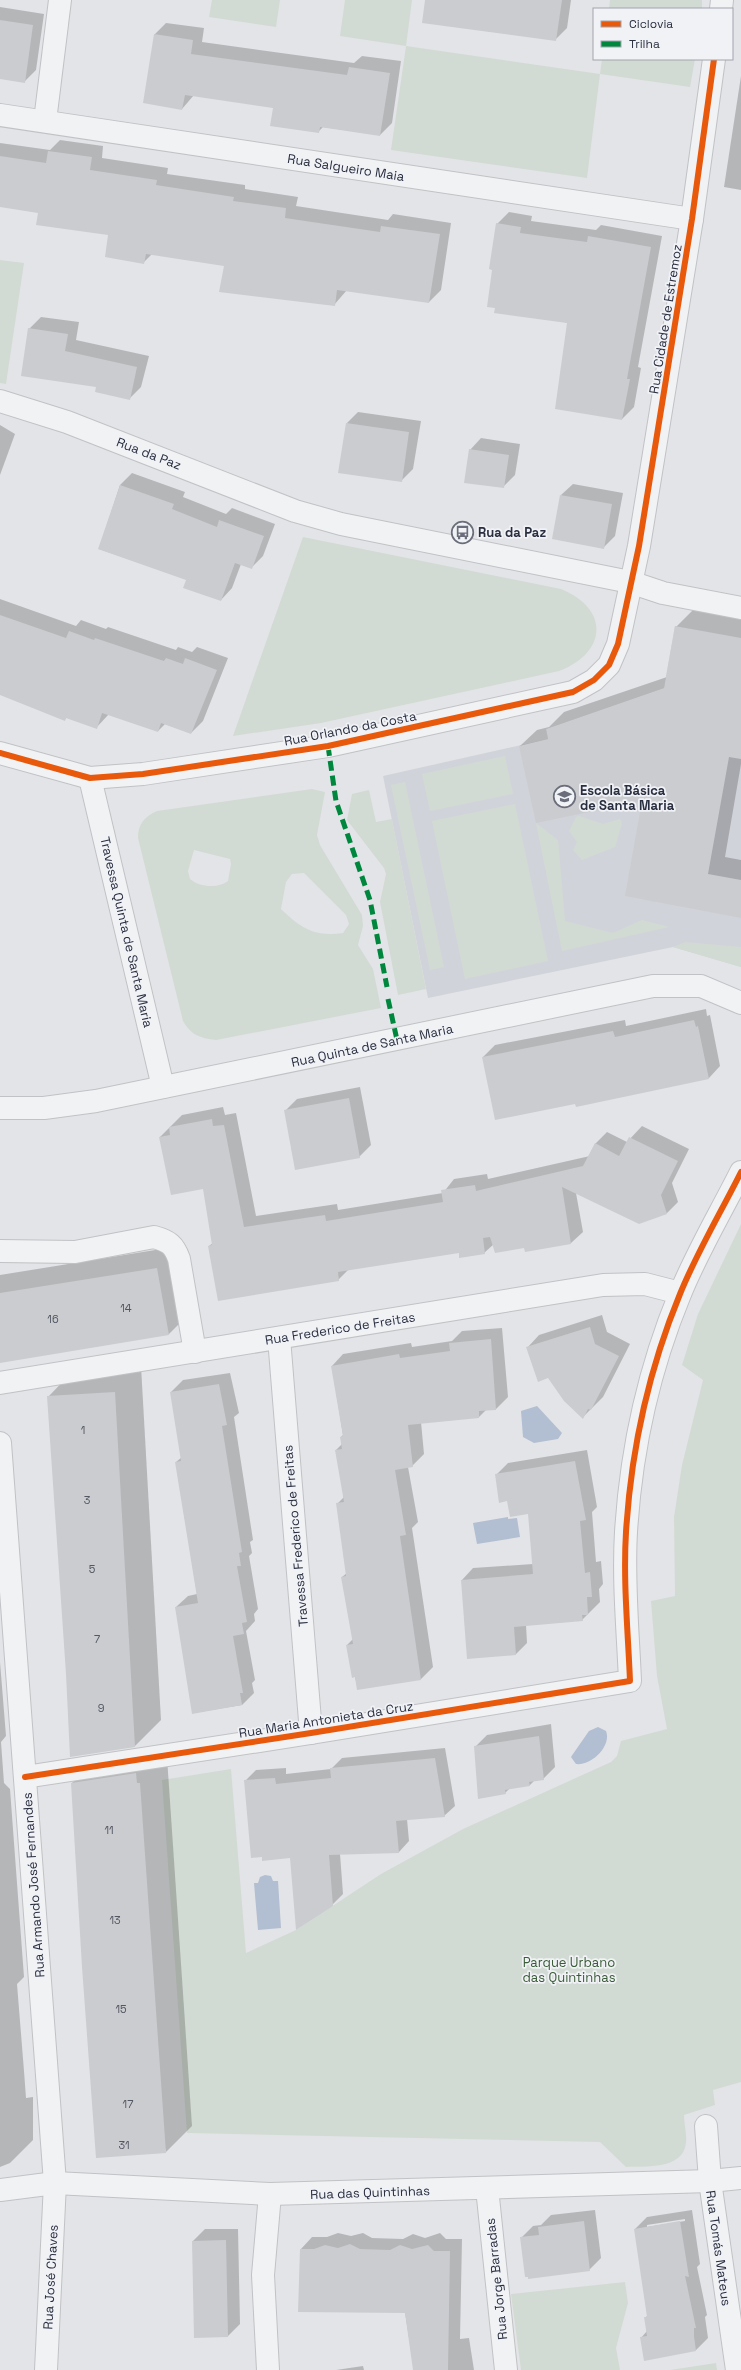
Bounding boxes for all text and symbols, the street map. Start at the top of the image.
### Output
legend [593,8,733,60]
text: Ciclovia [629,16,673,32]
text: Trilha [629,36,660,52]
street label: Rua Salgueiro Maia [286,150,406,185]
street label: Rua Cidade de Estremoz [645,243,686,395]
street label: Rua da Paz [114,433,184,474]
bus stop icon: Rua da Paz [450,519,476,545]
place label: Rua da Paz [478,524,546,541]
street label: Rua Orlando da Costa [282,707,418,750]
place label: Escola Básica de Santa Maria [580,782,675,814]
school or university icon: Escola Básica de Santa Maria [551,784,577,810]
street label: Travessa Quinta de Santa Maria [96,835,157,1030]
street label: Rua Quinta de Santa Maria [290,1020,455,1071]
house number: 14 [120,1301,132,1315]
street label: Rua Frederico de Freitas [264,1308,417,1349]
house number: 16 [47,1312,59,1326]
house number: 1 [81,1423,85,1437]
street label: Travessa Frederico de Freitas [279,1444,312,1627]
house number: 3 [84,1493,91,1507]
house number: 5 [89,1562,96,1576]
house number: 7 [94,1632,100,1646]
street label: Rua Maria Antonieta da Cruz [237,1697,415,1742]
house number: 9 [98,1701,105,1715]
street label: Rua Armando José Fernandes [19,1792,48,1978]
house number: 11 [104,1823,114,1837]
house number: 13 [109,1913,121,1927]
park label: Parque Urbano das Quintinhas [523,1954,616,1986]
house number: 15 [115,2002,127,2016]
house number: 17 [123,2097,133,2111]
house number: 31 [118,2138,130,2152]
street label: Rua das Quintinhas [310,2182,430,2203]
street label: Rua Tomás Mateus [702,2189,735,2307]
street label: Rua Jorge Barradas [482,2217,511,2341]
street label: Rua José Chaves [39,2224,62,2330]

